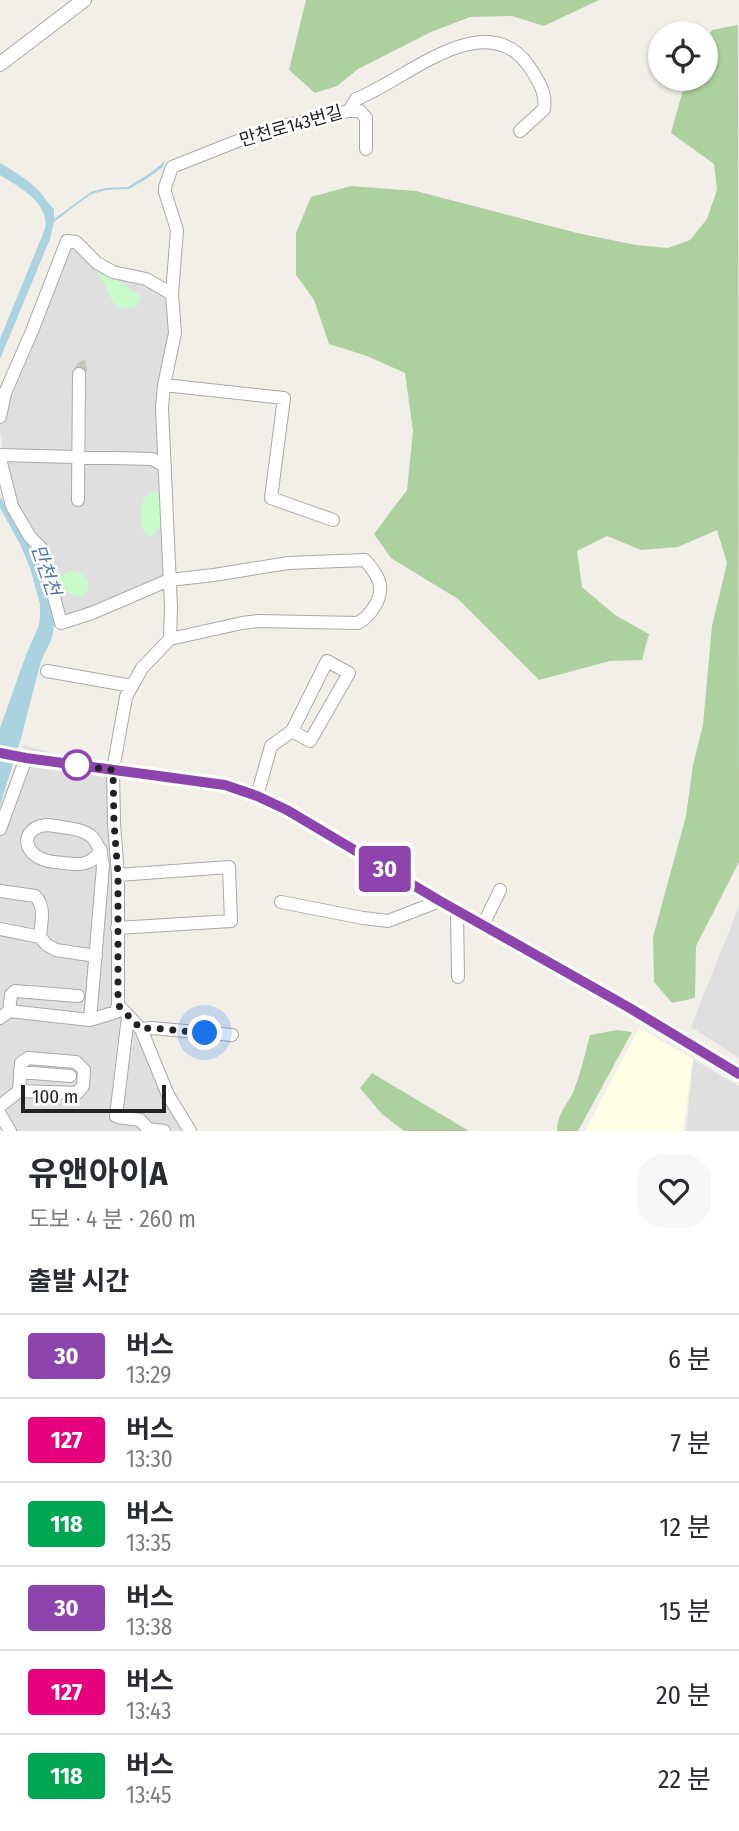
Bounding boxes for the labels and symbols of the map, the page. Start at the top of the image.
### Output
street label: 만천로143번길 [237,101,345,151]
water label: 만천천 [27,541,66,600]
unlabelled marker [62,750,92,780]
line badge: 30 [354,846,416,892]
your location [187,1015,222,1050]
scale bar [21,1082,166,1114]

